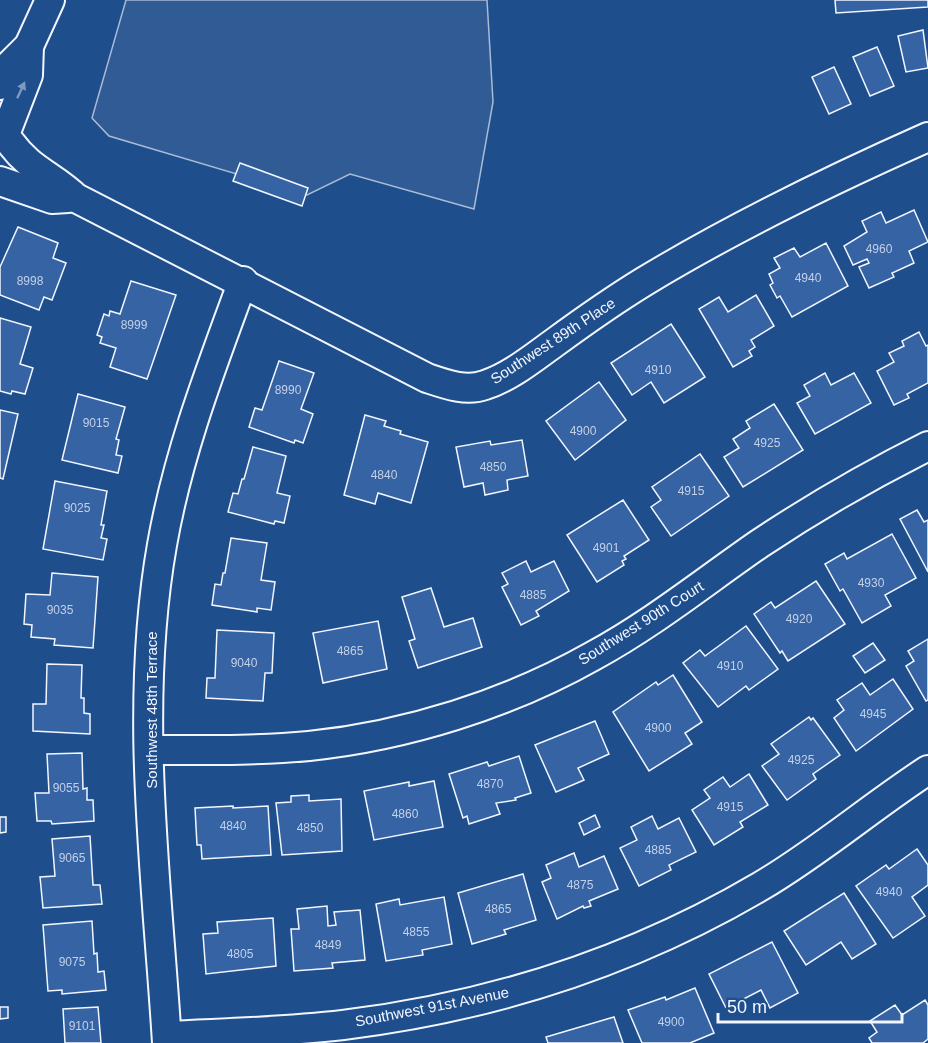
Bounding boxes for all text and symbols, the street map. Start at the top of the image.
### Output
one-way arrow [17,81,26,98]
house number: 4960 [866,242,893,256]
house number: 4940 [795,271,822,285]
house number: 8998 [17,274,44,288]
street label: Southwest 89th Place [487,294,618,387]
house number: 8999 [121,318,148,332]
house number: 4910 [645,363,672,377]
house number: 8990 [275,383,302,397]
house number: 9015 [83,416,110,430]
house number: 4900 [570,424,597,438]
house number: 4925 [754,436,781,450]
house number: 4850 [480,460,507,474]
house number: 4840 [371,468,398,482]
house number: 4915 [678,484,705,498]
house number: 9025 [64,501,91,515]
house number: 4901 [593,541,620,555]
house number: 4930 [858,576,885,590]
street label: Southwest 90th Court [575,577,707,668]
house number: 4885 [520,588,547,602]
house number: 9035 [47,603,74,617]
house number: 4920 [786,612,813,626]
street label: Southwest 48th Terrace [143,631,160,789]
house number: 4865 [337,644,364,658]
house number: 9040 [231,656,258,670]
house number: 4910 [717,659,744,673]
house number: 4945 [860,707,887,721]
house number: 4900 [645,721,672,735]
house number: 4925 [788,753,815,767]
house number: 4870 [477,777,504,791]
house number: 9055 [53,781,80,795]
house number: 4915 [717,800,744,814]
house number: 4860 [392,807,419,821]
house number: 4840 [220,819,247,833]
house number: 4850 [297,821,324,835]
house number: 4885 [645,843,672,857]
house number: 9065 [59,851,86,865]
house number: 4875 [567,878,594,892]
house number: 4940 [876,885,903,899]
house number: 4865 [485,902,512,916]
house number: 4855 [403,925,430,939]
house number: 4849 [315,938,342,952]
house number: 4805 [227,947,254,961]
house number: 9075 [59,955,86,969]
street label: Southwest 91st Avenue [353,983,510,1030]
scale bar [718,986,902,1024]
text: 50 m [727,997,767,1017]
house number: 4900 [658,1015,685,1029]
house number: 9101 [69,1019,96,1033]

